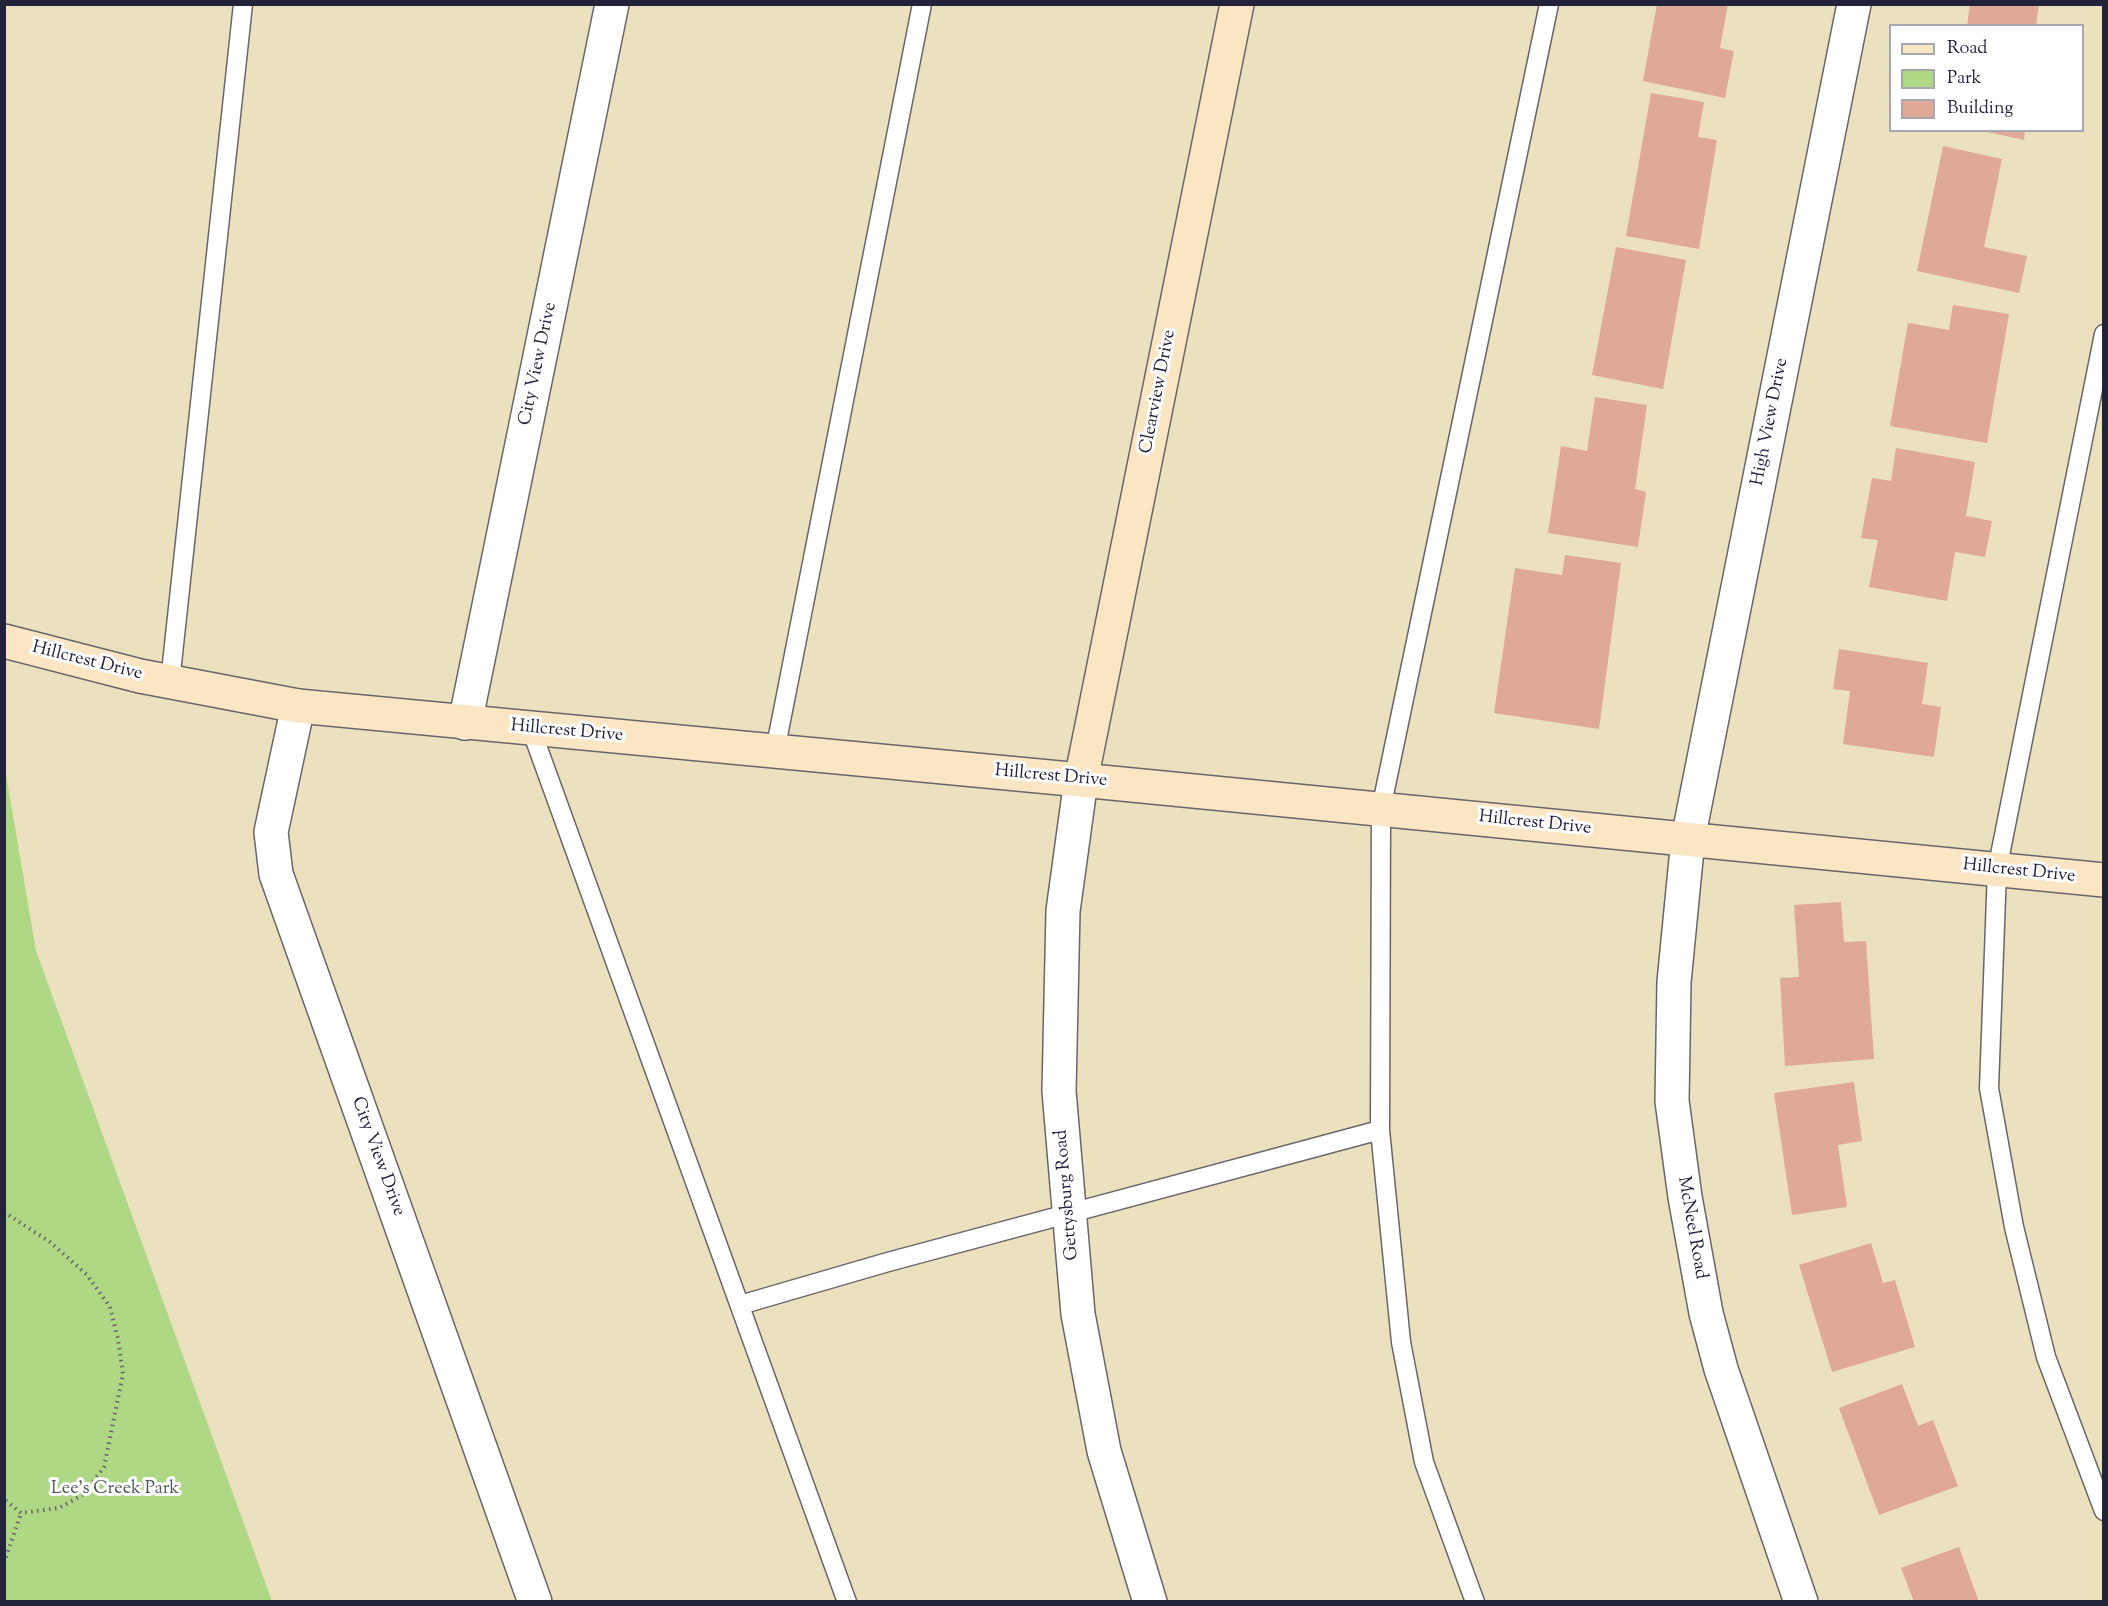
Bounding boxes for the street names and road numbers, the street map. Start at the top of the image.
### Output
street label: City View Drive [515,300,563,428]
street label: Clearview Drive [1136,328,1182,456]
street label: High View Drive [1748,356,1794,488]
street label: Hillcrest Drive [30,638,144,686]
street label: Hillcrest Drive [510,716,624,748]
street label: Hillcrest Drive [994,761,1108,793]
street label: Hillcrest Drive [1478,807,1592,841]
street label: Hillcrest Drive [1962,855,2076,889]
street label: City View Drive [345,1094,409,1220]
street label: Gettysburg Road [1052,1129,1084,1261]
street label: McNeel Road [1671,1175,1711,1281]

